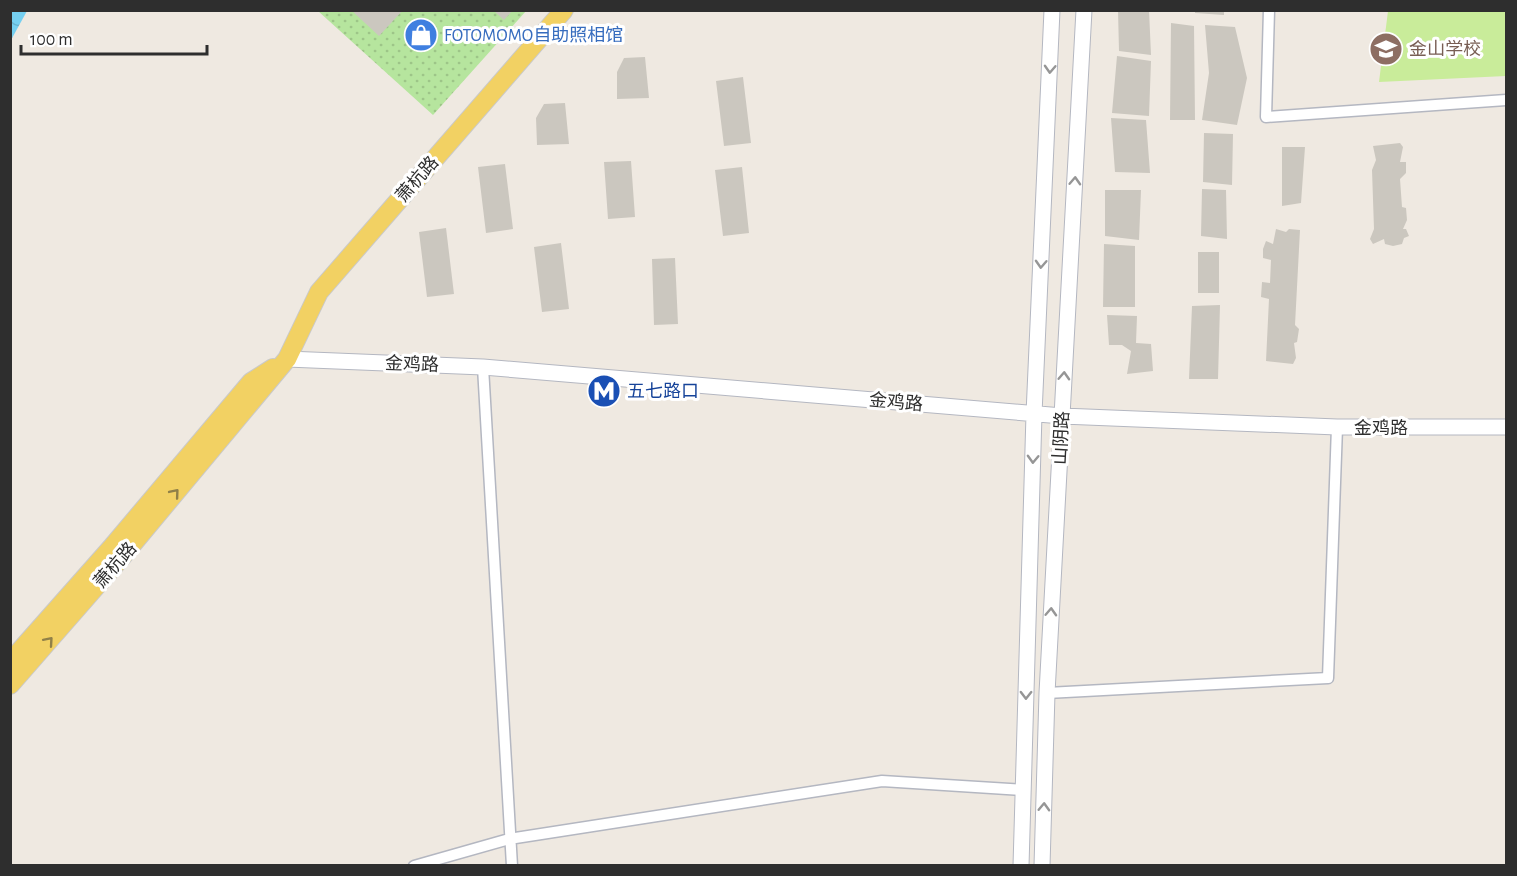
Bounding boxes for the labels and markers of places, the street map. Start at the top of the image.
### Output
shop icon: FOTOMOMO自助照相馆 [403,17,439,53]
place label: FOTOMOMO自助照相馆 [444,25,623,45]
school or university icon: 金山学校 [1368,31,1404,67]
place label: 金山学校 [1409,39,1481,59]
metro station icon: 五七路口 [586,373,622,409]
place label: 五七路口 [627,381,699,401]

